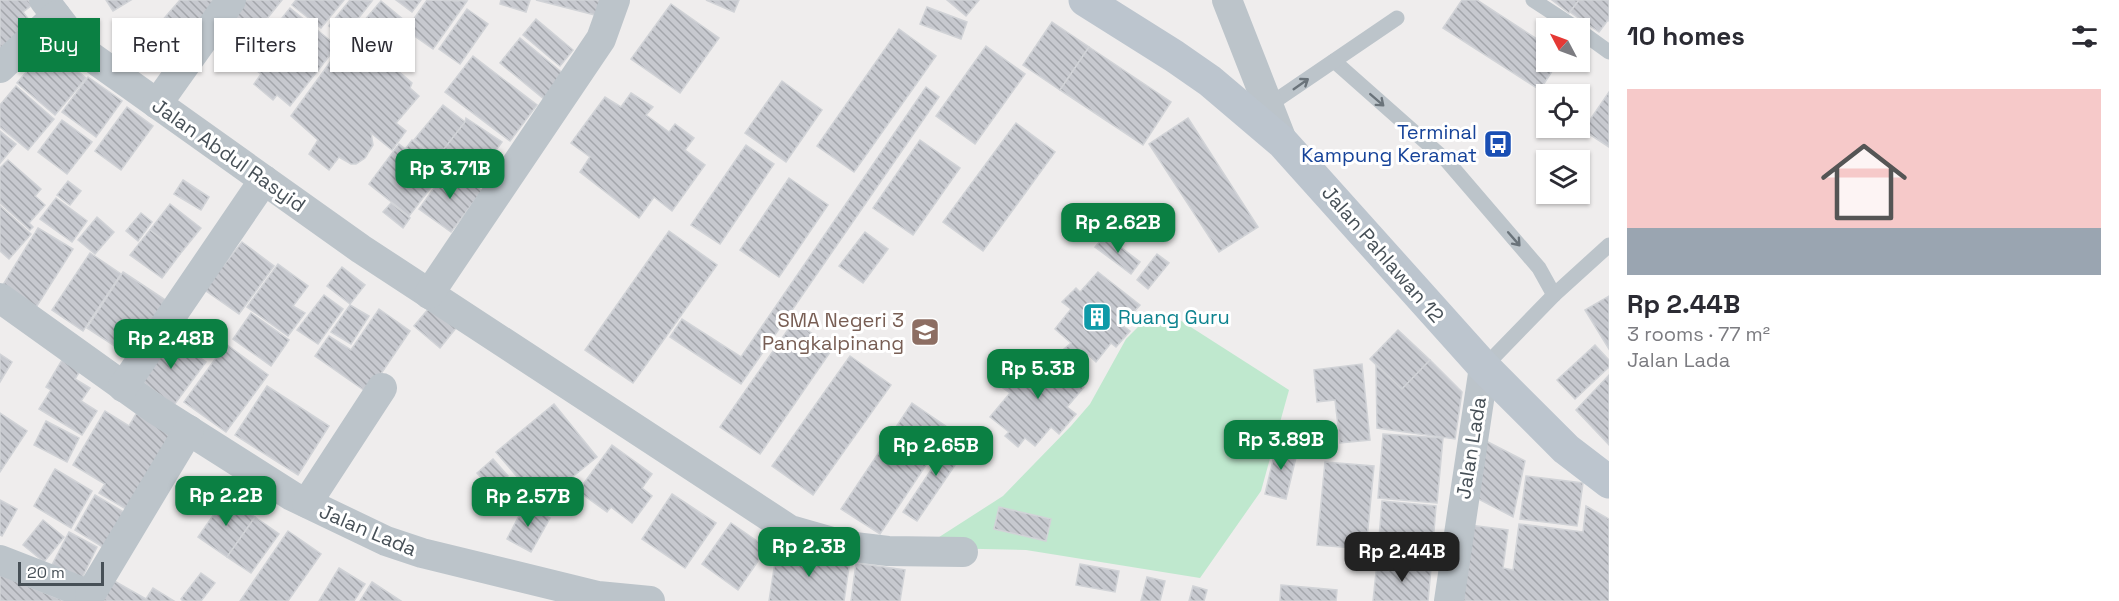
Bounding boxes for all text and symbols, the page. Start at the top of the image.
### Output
chip: Buy [18,18,100,72]
chip: Rent [112,18,202,72]
chip: Filters [214,18,318,72]
chip: New [330,18,415,72]
north arrow [1536,18,1590,72]
map controls [1536,18,1590,204]
text: 10 homes [1627,19,1745,53]
icon: filters [2068,20,2101,53]
one-way arrow [1293,78,1309,90]
button: locate [1536,84,1590,138]
street label: Jalan Abdul Rasyid [147,92,311,218]
one-way arrow [1370,93,1385,107]
place label: Terminal Kampung Keramat [1301,119,1477,168]
bus stop icon: Terminal Kampung Keramat [1482,128,1514,160]
icon: home [1810,128,1918,236]
pin: Rp 3.71B [388,149,512,200]
button: layers [1536,150,1590,204]
text: Rp 3.71B [409,155,491,181]
street label: Jalan Pahlawan 12 [1316,180,1450,328]
pin: Rp 2.62B [1056,203,1180,254]
text: Rp 2.62B [1075,209,1161,235]
one-way arrow [1507,231,1521,246]
text: Rp 2.44B [1627,287,1740,321]
building icon: Ruang Guru [1081,301,1113,333]
place label: Ruang Guru [1118,304,1230,330]
place label: SMA Negeri 3 Pangkalpinang [762,307,904,356]
school or university icon: SMA Negeri 3 Pangkalpinang [909,316,941,348]
pin: Rp 2.48B [109,319,233,370]
text: 3 rooms · 77 m² [1627,321,1770,347]
text: Rp 2.48B [128,325,214,351]
text: Jalan Lada [1627,347,1730,373]
pin: Rp 5.3B [983,349,1093,400]
text: Rp 5.3B [1001,355,1075,381]
street label: Jalan Lada [1450,395,1492,501]
pin: Rp 3.89B [1219,420,1343,471]
pin: Rp 2.65B [874,426,998,477]
text: Rp 3.89B [1238,426,1324,452]
text: Rp 2.65B [893,432,979,458]
pin: Rp 2.2B [171,476,281,527]
pin: Rp 2.57B [466,477,590,528]
text: Rp 2.2B [189,482,263,508]
text: Rp 2.57B [486,483,570,509]
street label: Jalan Lada [315,498,421,562]
pin: Rp 2.3B [754,527,864,578]
pin: Rp 2.44B [1340,532,1464,583]
text: Rp 2.3B [772,533,846,559]
text: Rp 2.44B [1358,538,1446,564]
scale bar [18,559,104,586]
text: 20 m [27,562,65,583]

